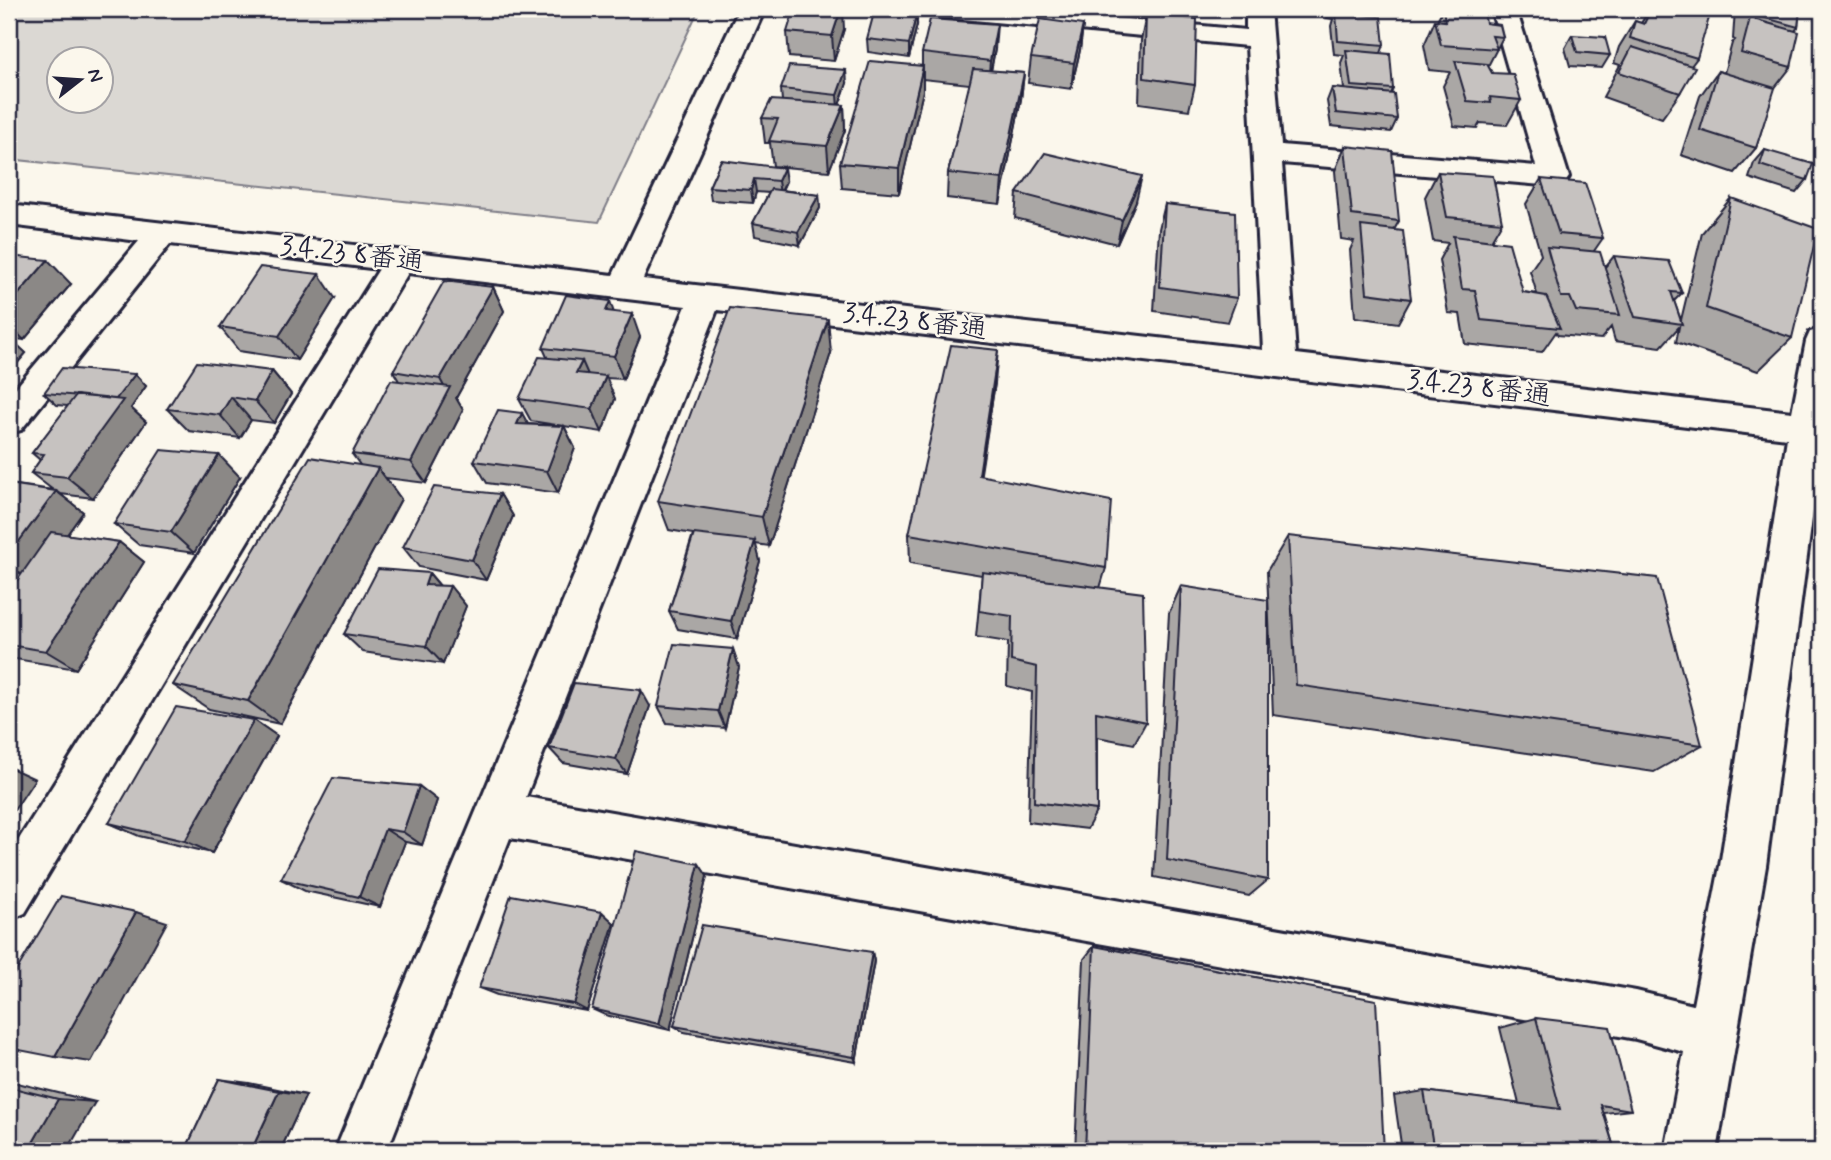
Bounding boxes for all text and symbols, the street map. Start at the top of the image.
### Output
north arrow [46,46,116,116]
text: N [81,66,109,85]
street label: 3.4.23 8番通 [278,228,426,282]
street label: 3.4.23 8番通 [841,295,989,349]
street label: 3.4.23 8番通 [1405,362,1553,416]

